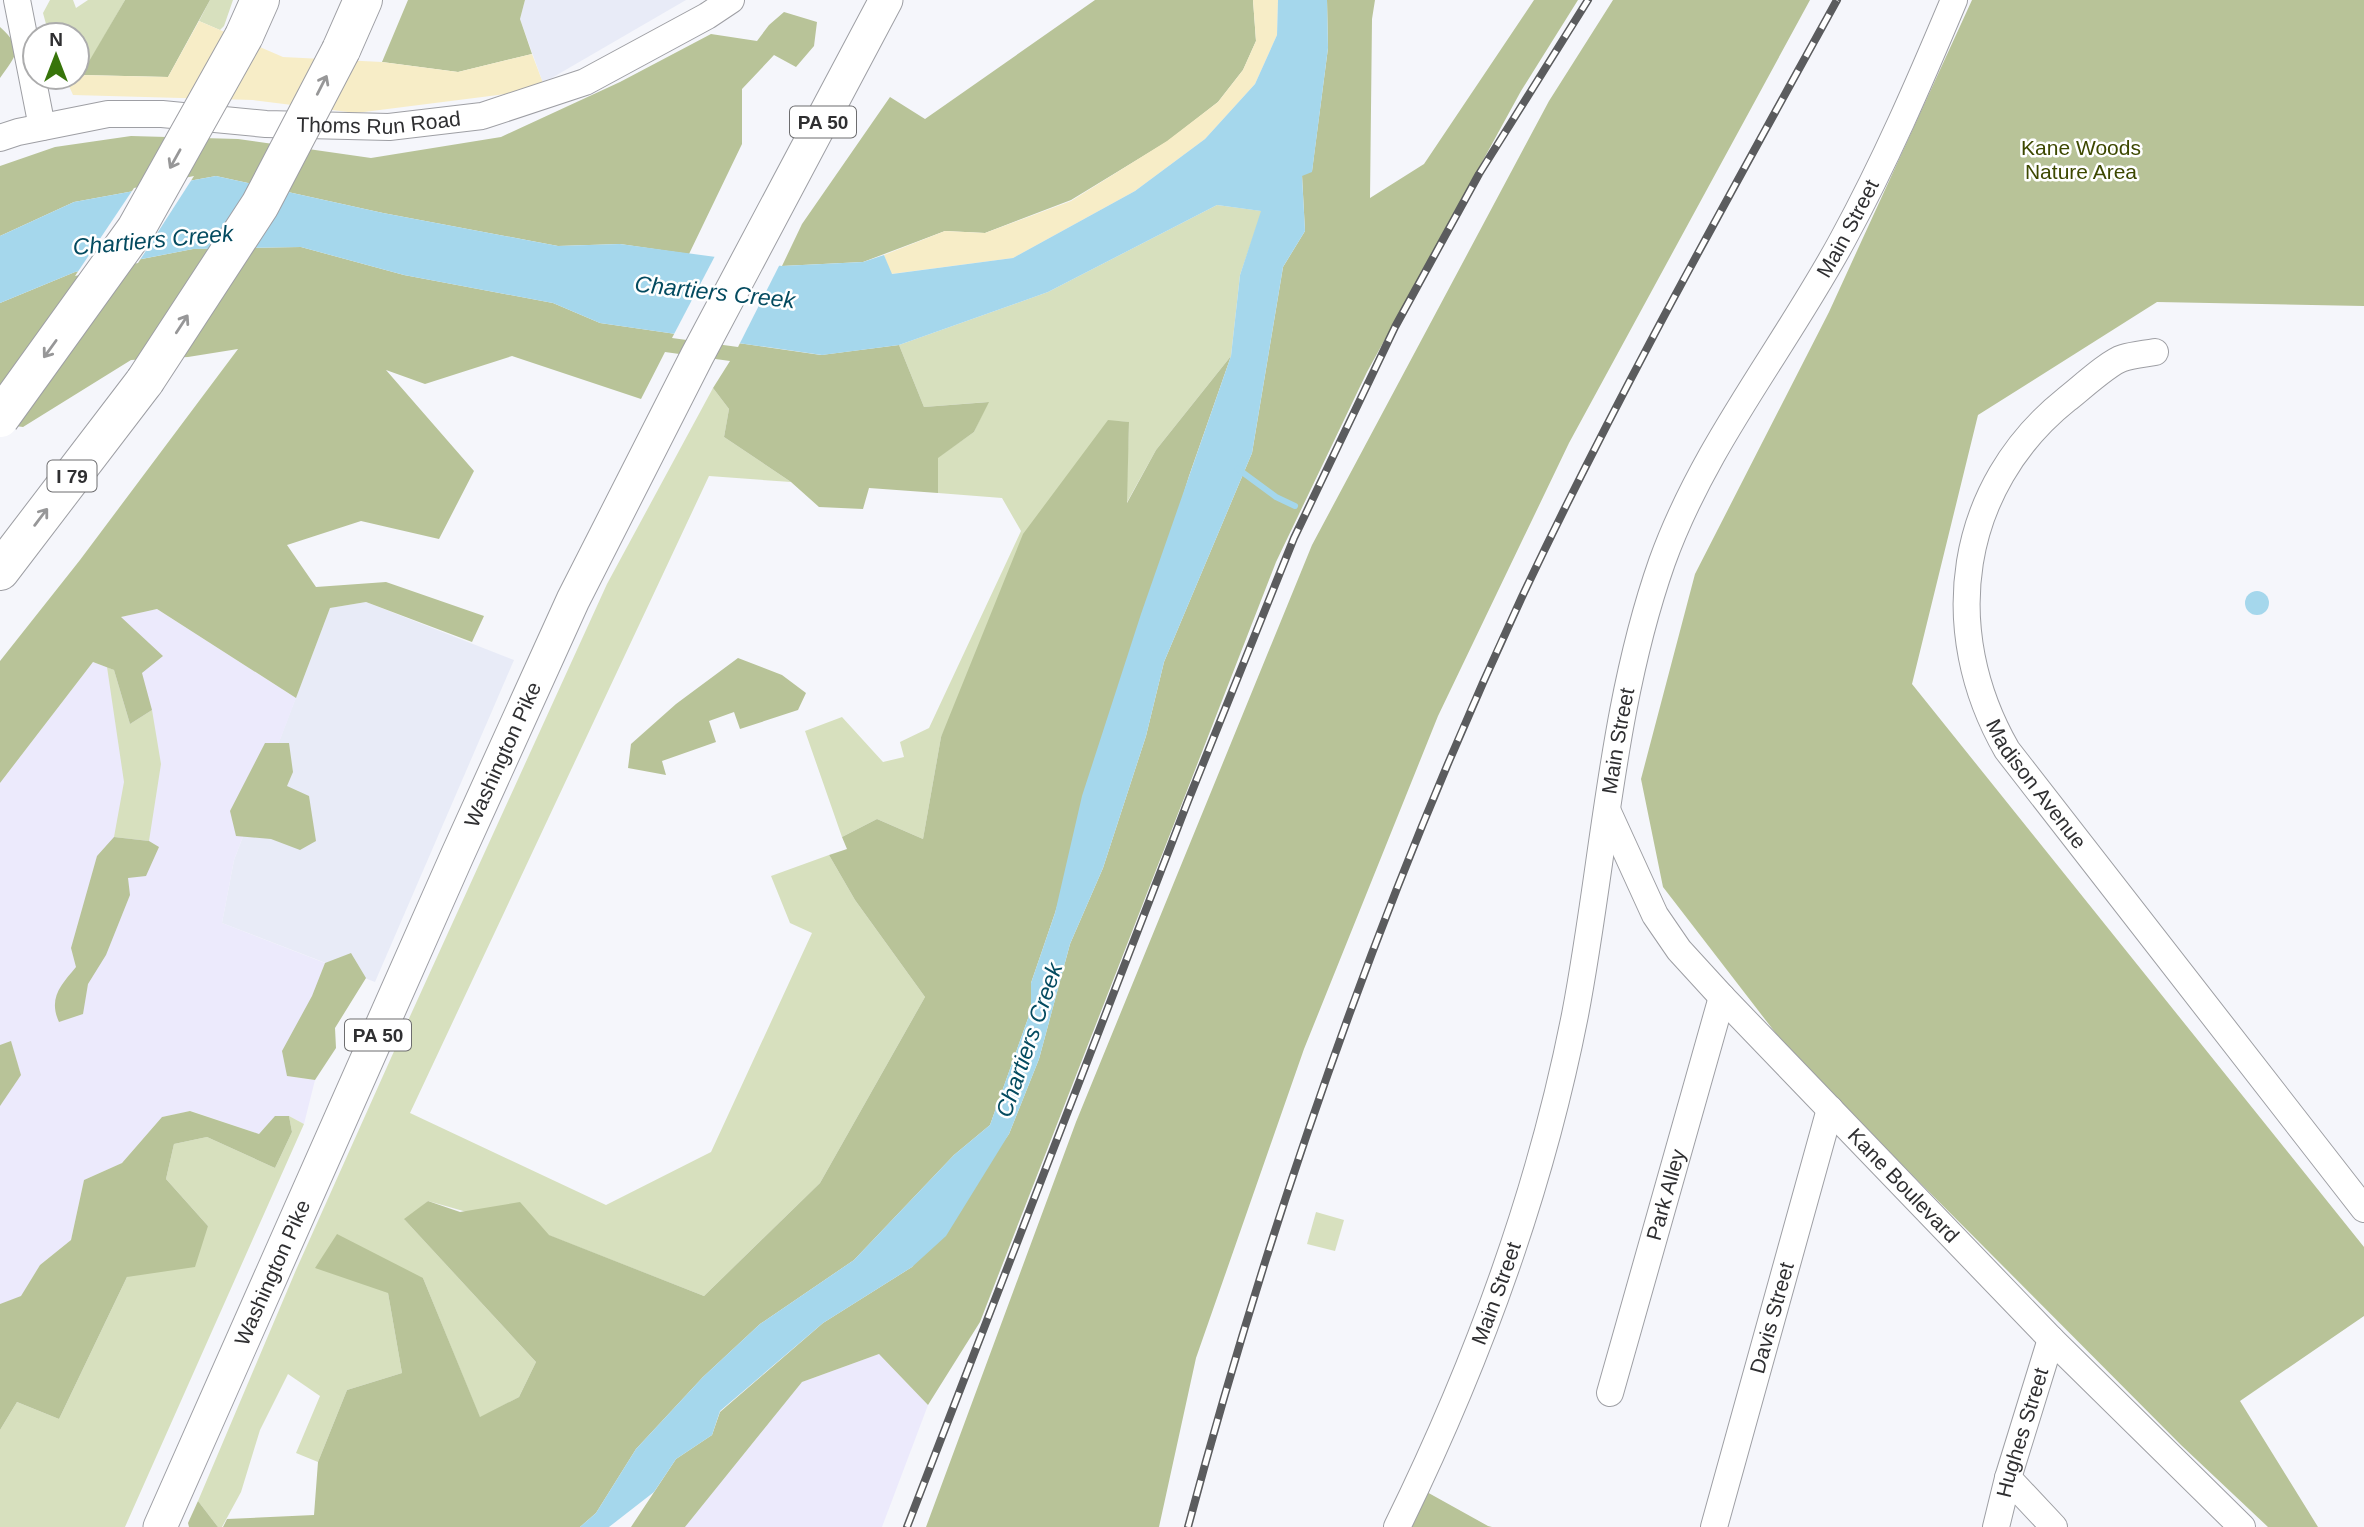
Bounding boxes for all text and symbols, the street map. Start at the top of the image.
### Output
north arrow [21,21,91,91]
text: N [49,29,63,50]
one-way arrow [315,76,329,96]
road number: PA 50 [790,106,856,138]
street label: Thoms Run Road [296,107,462,138]
park label: Kane Woods Nature Area [2021,136,2141,183]
one-way arrow [168,149,182,169]
street label: Main Street [1812,176,1883,281]
water label: Chartiers Creek [72,220,236,260]
water label: Chartiers Creek [634,271,798,314]
one-way arrow [175,314,189,334]
one-way arrow [42,339,57,358]
road number: I 79 [48,461,96,491]
one-way arrow [34,508,49,527]
street label: Washington Pike [460,678,545,831]
street label: Main Street [1597,686,1638,796]
street label: Madison Avenue [1982,715,2091,853]
water label: Chartiers Creek [990,958,1068,1120]
road number: PA 50 [345,1020,411,1050]
street label: Kane Boulevard [1844,1123,1964,1247]
street label: Park Alley [1642,1146,1689,1243]
street label: Washington Pike [230,1196,314,1349]
street label: Main Street [1467,1239,1525,1348]
street label: Davis Street [1745,1259,1798,1376]
street label: Hughes Street [1992,1365,2052,1500]

